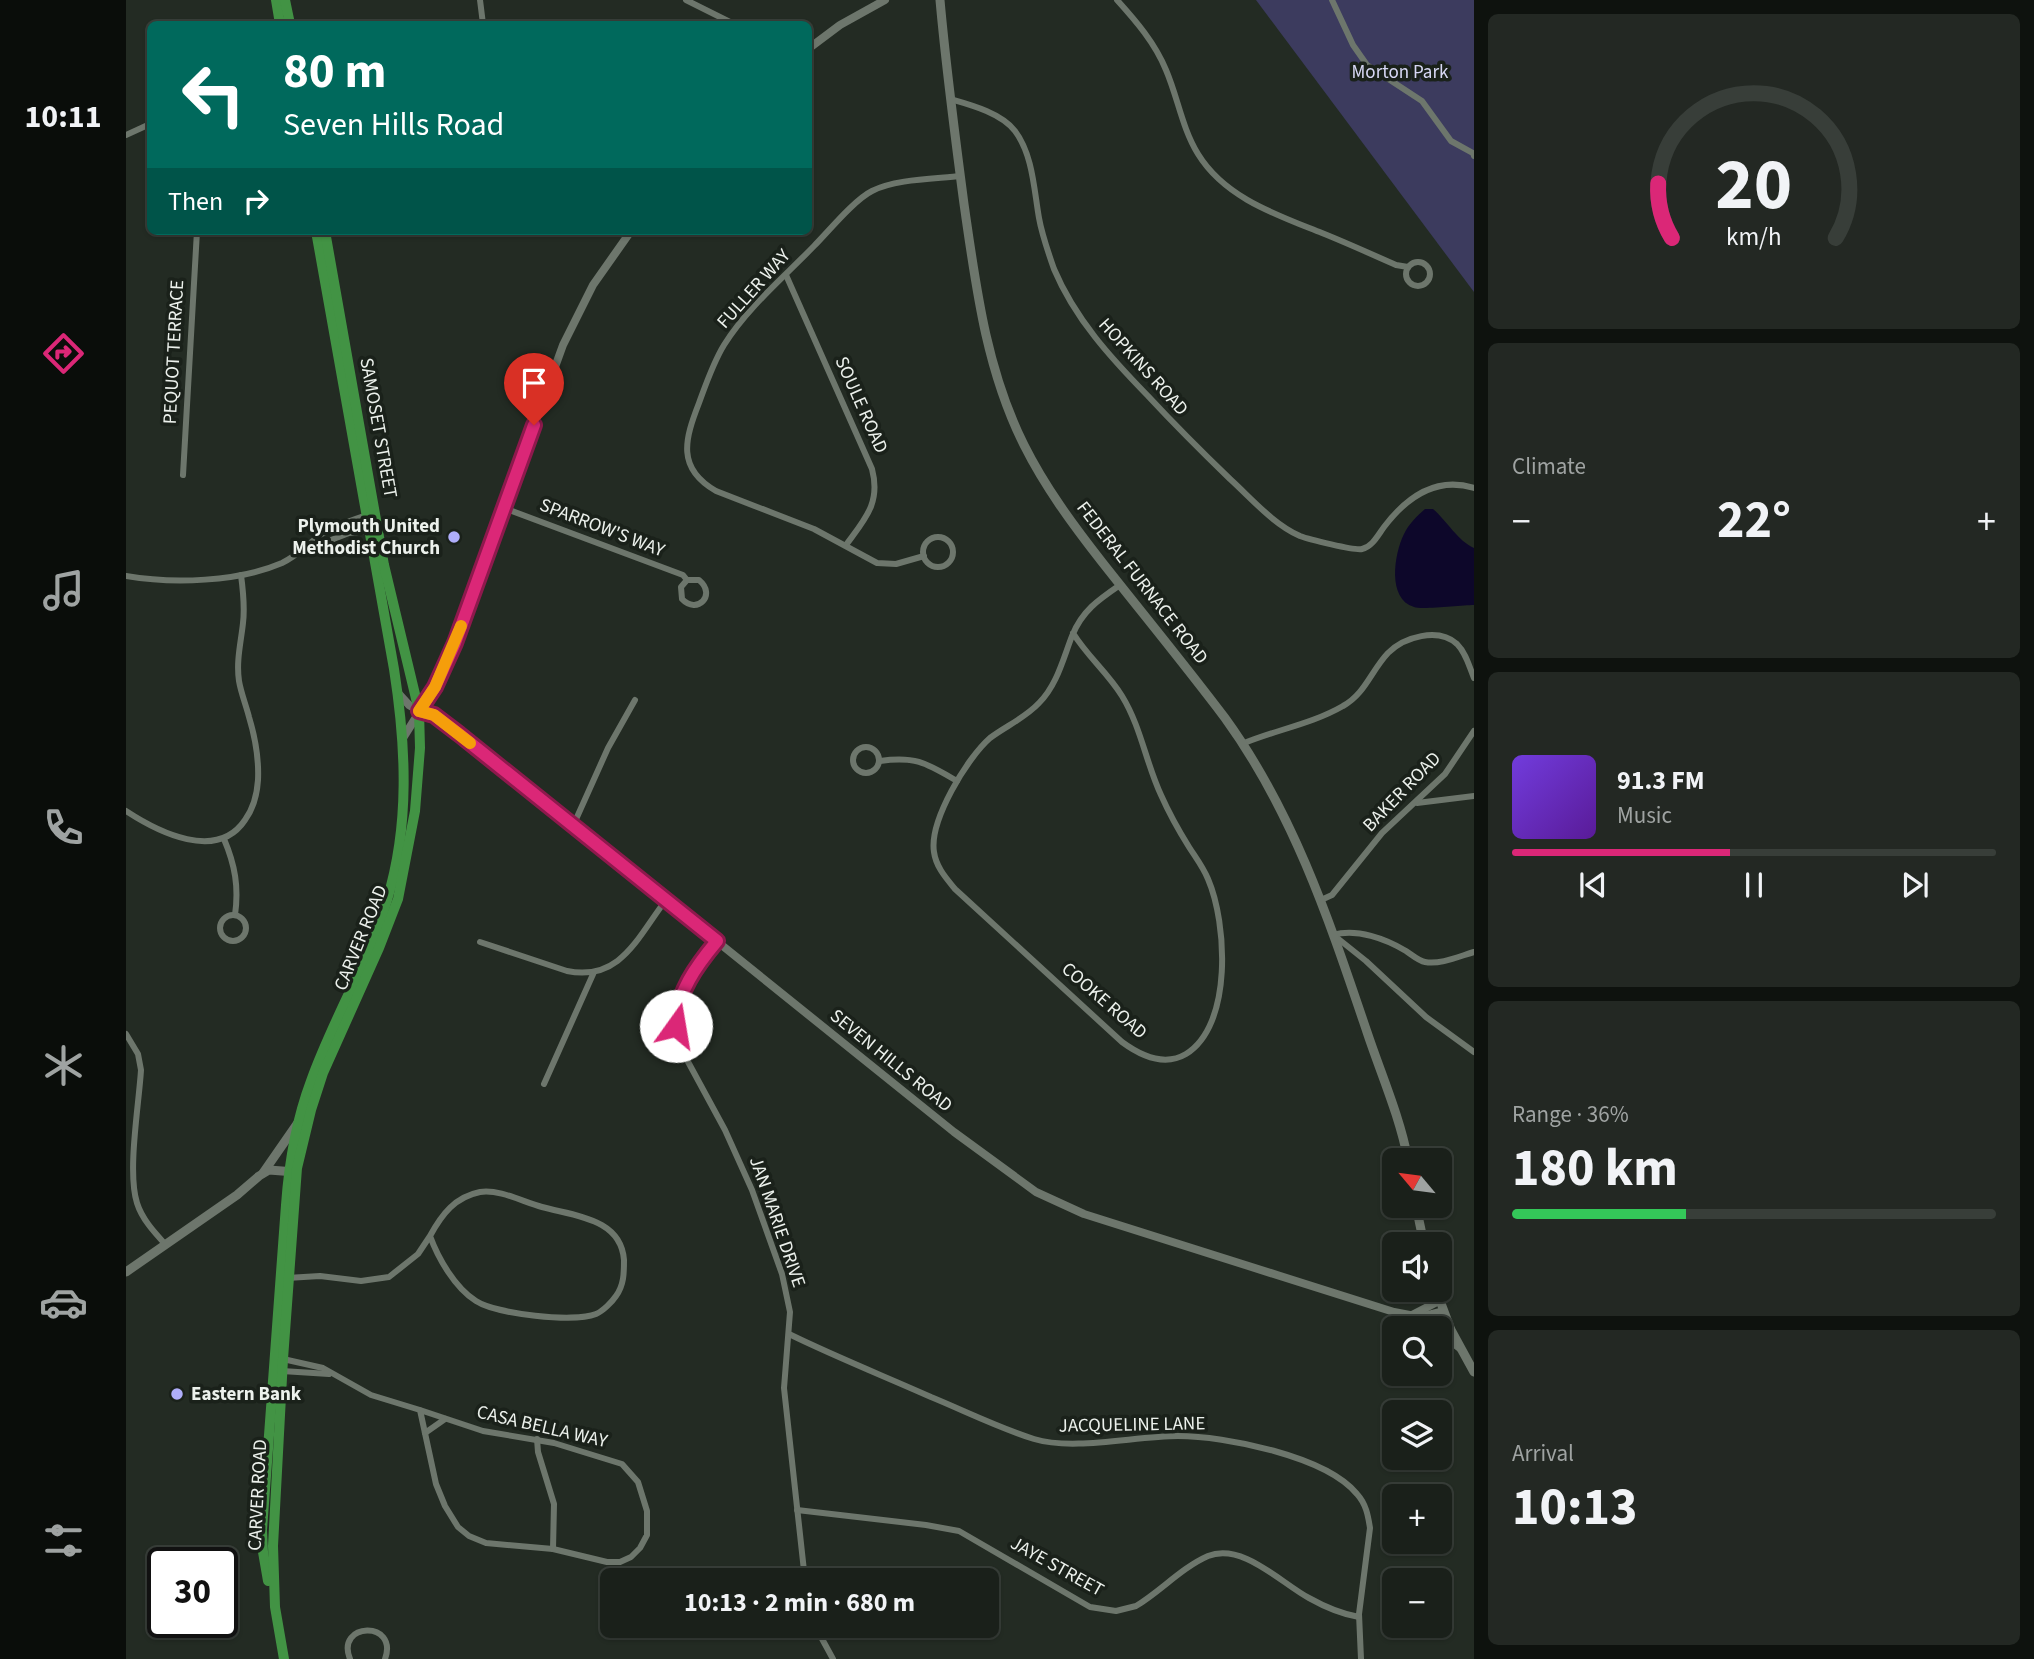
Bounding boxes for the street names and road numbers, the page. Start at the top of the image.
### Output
street label: FULLER WAY [711,243,798,335]
street label: PEQUOT TERRACE [157,279,191,425]
street label: HOPKINS ROAD [1092,312,1194,422]
street label: SOULE ROAD [828,352,894,458]
street label: SAMOSET STREET [352,356,404,500]
street label: SPARROW'S WAY [536,492,669,565]
street label: FEDERAL FURNACE ROAD [1070,496,1214,670]
street label: BAKER ROAD [1357,746,1447,838]
street label: CARVER ROAD [328,881,394,995]
street label: COOKE ROAD [1055,956,1153,1046]
street label: SEVEN HILLS ROAD [824,1003,958,1119]
street label: JAN MARIE DRIVE [742,1153,812,1291]
street label: CASA BELLA WAY [474,1399,611,1455]
street label: JACQUELINE LANE [1058,1410,1206,1440]
street label: CARVER ROAD [242,1439,274,1551]
street label: JAYE STREET [1005,1530,1109,1604]

